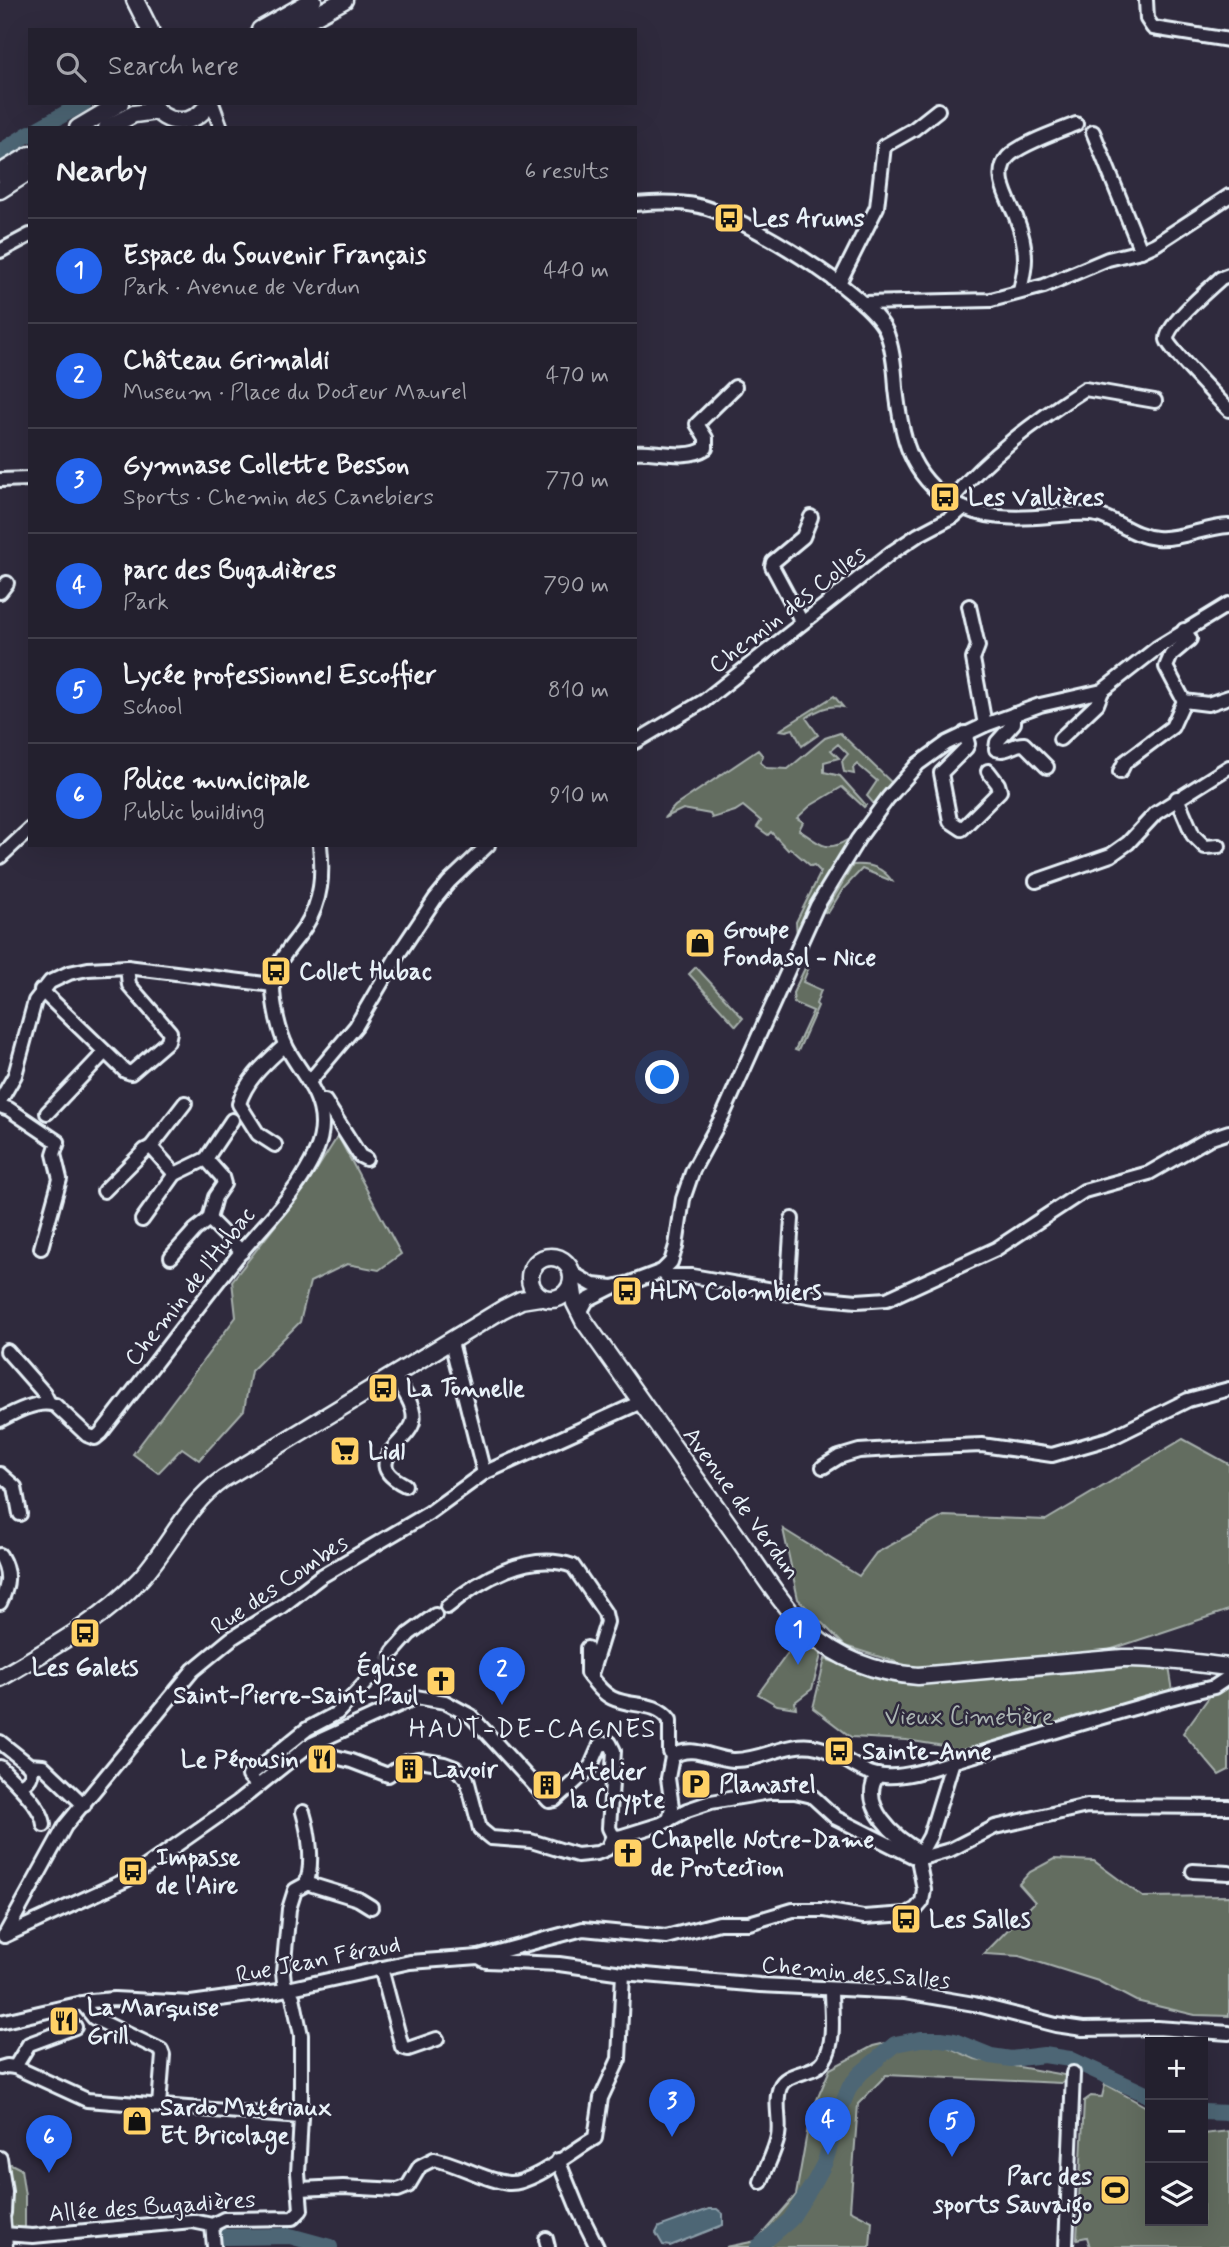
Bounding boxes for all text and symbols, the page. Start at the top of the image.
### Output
search box [28,28,637,105]
icon: search [52,48,90,86]
text: Search here [108,50,239,84]
text: Nearby [56,152,147,191]
text: 6 results [525,157,609,187]
bus stop icon: Les Arums [712,201,746,235]
place label: Les Arums [752,204,865,235]
text: Espace du Souvenir Français [123,239,427,273]
text: 1 [74,256,84,286]
text: 440 m [543,256,609,286]
text: Park · Avenue de Verdun [123,273,361,303]
text: Château Grimaldi [123,344,329,378]
text: 2 [73,361,85,391]
text: 470 m [546,361,609,391]
text: Museum · Place du Docteur Maurel [123,378,467,408]
text: Gymnase Collette Besson [123,449,409,483]
text: 3 [74,466,84,496]
text: 770 m [545,466,609,496]
bus stop icon: Les Vallières [928,480,962,514]
text: Sports · Chemin des Canebiers [123,483,434,513]
place label: Les Vallières [968,483,1105,514]
street label: Chemin des Colles [703,539,873,681]
text: parc des Bugadières [123,554,336,588]
text: 4 [72,571,86,601]
text: 790 m [543,571,609,601]
text: Park [123,588,169,618]
text: Lycée professionnel Escoffier [123,659,437,693]
text: 5 [72,676,86,706]
text: 810 m [548,676,609,706]
text: School [123,693,183,723]
text: Police municipale [123,764,310,798]
text: 6 [73,781,85,811]
text: 910 m [549,781,609,811]
text: Public building [123,798,265,828]
place label: Groupe Fondasol - Nice [723,915,877,974]
shop icon: Groupe Fondasol - Nice [683,926,717,960]
bus stop icon: Collet Hubac [259,954,293,988]
place label: Collet Hubac [299,957,432,988]
your location [645,1060,679,1094]
street label: Chemin de l'Hubac [118,1201,262,1373]
bus stop icon: HLM Colombiers [610,1274,644,1308]
place label: HLM Colombiers [650,1277,822,1308]
bus stop icon: La Tonnelle [366,1371,400,1405]
place label: La Tonnelle [406,1374,525,1405]
street label: Avenue de Verdun [675,1421,807,1586]
supermarket icon: Lidl [328,1434,362,1468]
place label: Lidl [368,1437,405,1468]
street label: Rue des Combes [205,1528,355,1643]
pin: 1 [775,1607,821,1665]
bus stop icon: Les Galets [68,1616,102,1650]
pin: 2 [479,1647,525,1705]
place label: Église Saint-Pierre-Saint-Paul [173,1651,418,1712]
place label: Les Galets [32,1653,139,1684]
church icon: Église Saint-Pierre-Saint-Paul [424,1664,458,1698]
park label: Vieux Cimetière [885,1702,1054,1733]
district label: HAUT-DE-CAGNES [409,1713,657,1747]
bus stop icon: Sainte-Anne [822,1734,856,1768]
place label: Sainte-Anne [862,1737,992,1768]
restaurant icon: Le Pérousin [305,1742,339,1776]
place label: Le Pérousin [181,1745,299,1776]
building icon: Lavoir [392,1752,426,1786]
place label: Lavoir [432,1755,499,1786]
place label: Atelier la Crypte [570,1757,665,1816]
parking icon: Planastel [679,1767,713,1801]
building icon: Atelier la Crypte [530,1768,564,1802]
place label: Planastel [719,1770,816,1801]
place label: Chapelle Notre-Dame de Protection [651,1825,875,1884]
church icon: Chapelle Notre-Dame de Protection [611,1836,645,1870]
place label: Impasse de l'Aire [156,1843,241,1902]
bus stop icon: Impasse de l'Aire [116,1854,150,1888]
bus stop icon: Les Salles [889,1902,923,1936]
place label: Les Salles [929,1905,1031,1936]
street label: Rue Jean Féraud [234,1929,403,1992]
street label: Chemin des Salles [760,1950,952,1997]
place label: La Marquise Grill [87,1993,219,2052]
restaurant icon: La Marquise Grill [47,2004,81,2038]
map controls [1145,2037,1208,2226]
button: + [1145,2037,1208,2100]
pin: 3 [649,2079,695,2137]
place label: Sardo Matériaux Et Bricolage [160,2093,332,2155]
pin: 4 [805,2097,851,2155]
pin: 5 [929,2099,975,2157]
button: − [1145,2100,1208,2163]
shop icon: Sardo Matériaux Et Bricolage [120,2104,154,2138]
pin: 6 [26,2115,72,2173]
place label: Parc des sports Sauvaigo [932,2162,1092,2224]
button: layers [1145,2163,1208,2226]
sports icon: Parc des sports Sauvaigo [1098,2173,1132,2207]
street label: Allée des Bugadières [47,2185,257,2230]

